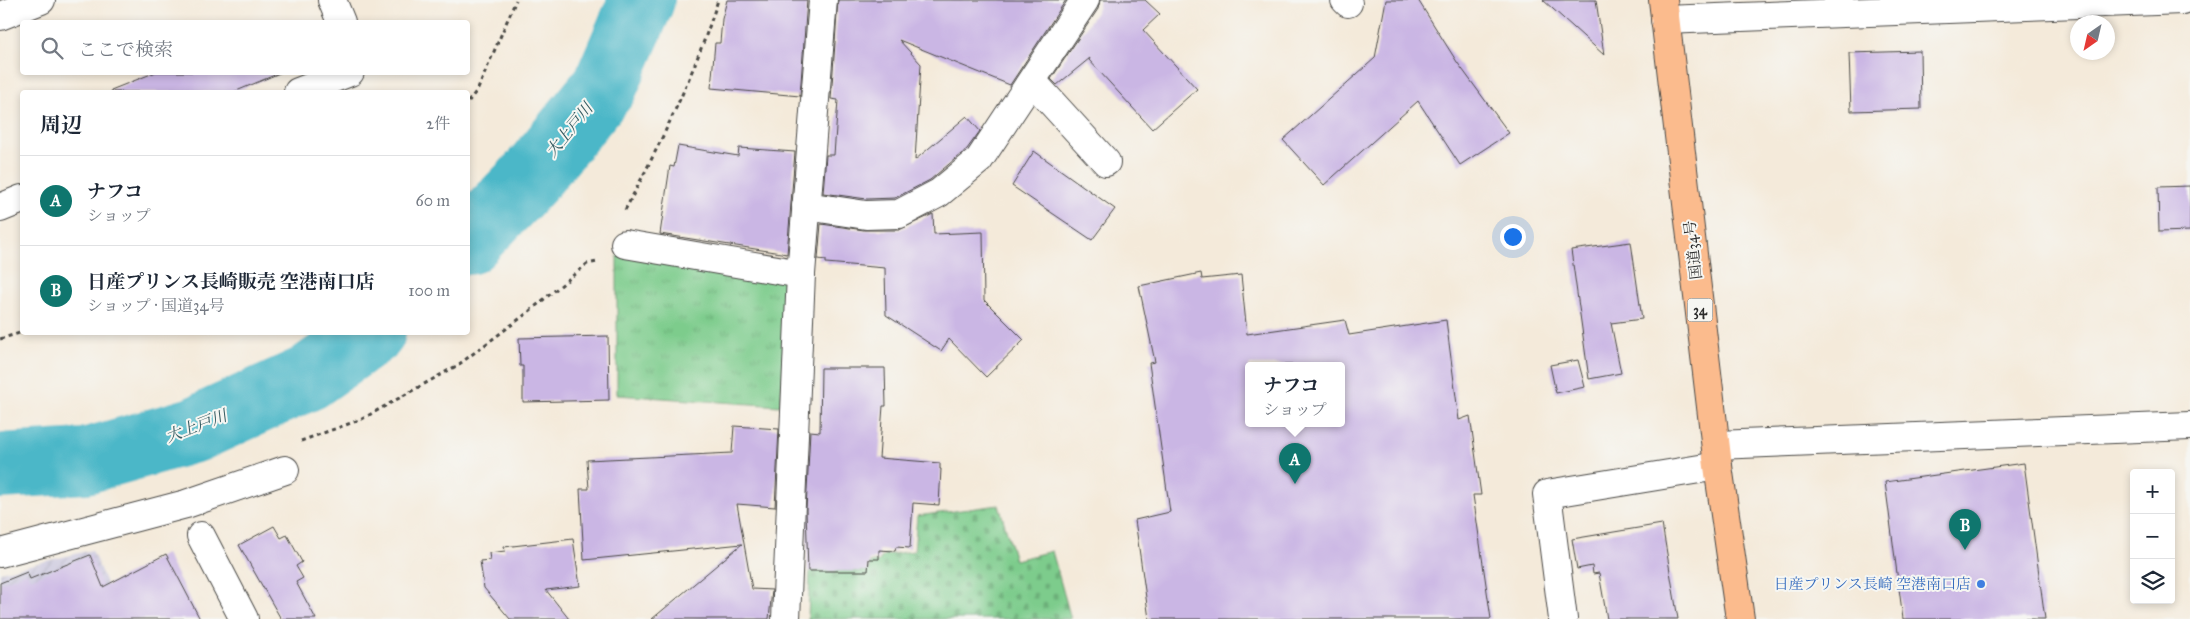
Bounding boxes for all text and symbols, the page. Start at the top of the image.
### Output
north arrow [2070,15,2115,60]
search box [20,20,470,75]
icon: search [38,34,66,62]
text: ここで検索 [78,38,173,61]
water label: 大上戸川 [541,98,598,161]
text: 周辺 [40,112,82,138]
text: 2件 [426,114,450,133]
text: ナフコ [87,180,143,203]
text: A [51,191,61,210]
text: 60 m [416,191,450,210]
text: ショップ [87,206,151,225]
street label: 国道34号 [1680,219,1706,281]
your location [1500,224,1526,250]
text: 日産プリンス長崎販売 空港南口店 [87,270,375,293]
text: B [51,281,61,300]
text: 100 m [408,281,450,300]
text: ショップ · 国道34号 [87,296,224,315]
road number: 34 [1688,298,1712,322]
popup [1245,362,1345,427]
text: ナフコ [1263,374,1319,397]
text: ショップ [1263,400,1327,419]
water label: 大上戸川 [163,405,231,446]
pin: A [1279,443,1311,484]
map controls [2130,469,2175,604]
button: + [2130,469,2175,514]
pin: B [1949,509,1981,550]
button: − [2130,514,2175,559]
button: layers [2130,559,2175,604]
place label: 日産プリンス長崎 空港南口店 [1774,575,1971,593]
marker: 日産プリンス長崎 空港南口店 [1975,578,1987,590]

